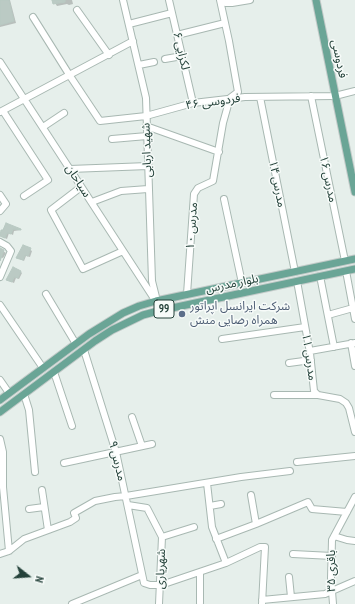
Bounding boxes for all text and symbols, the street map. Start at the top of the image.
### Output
street label: لکزایی ۶ [170,31,192,71]
street label: فردوسی [328,38,350,80]
street label: فردوسی ۴۶ [185,91,241,113]
street label: شهید اربابی [139,122,155,178]
street label: مدرس ۱۶ [316,154,340,204]
street label: مدرس ۱۴ [265,159,289,209]
street label: سیاحان [62,162,94,200]
street label: مدرس ۱۰ [183,202,201,250]
street label: بلوار مدرس [204,271,260,297]
road number: 99 [154,300,174,318]
place label: شرکت ایرانسل اپراتور همراه رضایی منش [190,300,290,328]
marker: شرکت ایرانسل اپراتور همراه رضایی منش [177,309,187,319]
street label: مدرس ۱۱ [299,332,319,382]
street label: مدرس ۹ [105,440,129,482]
street label: شهریاری [153,549,169,589]
street label: باقری ۳۵ [325,550,339,592]
north arrow [8,556,48,596]
text: N [32,575,47,584]

